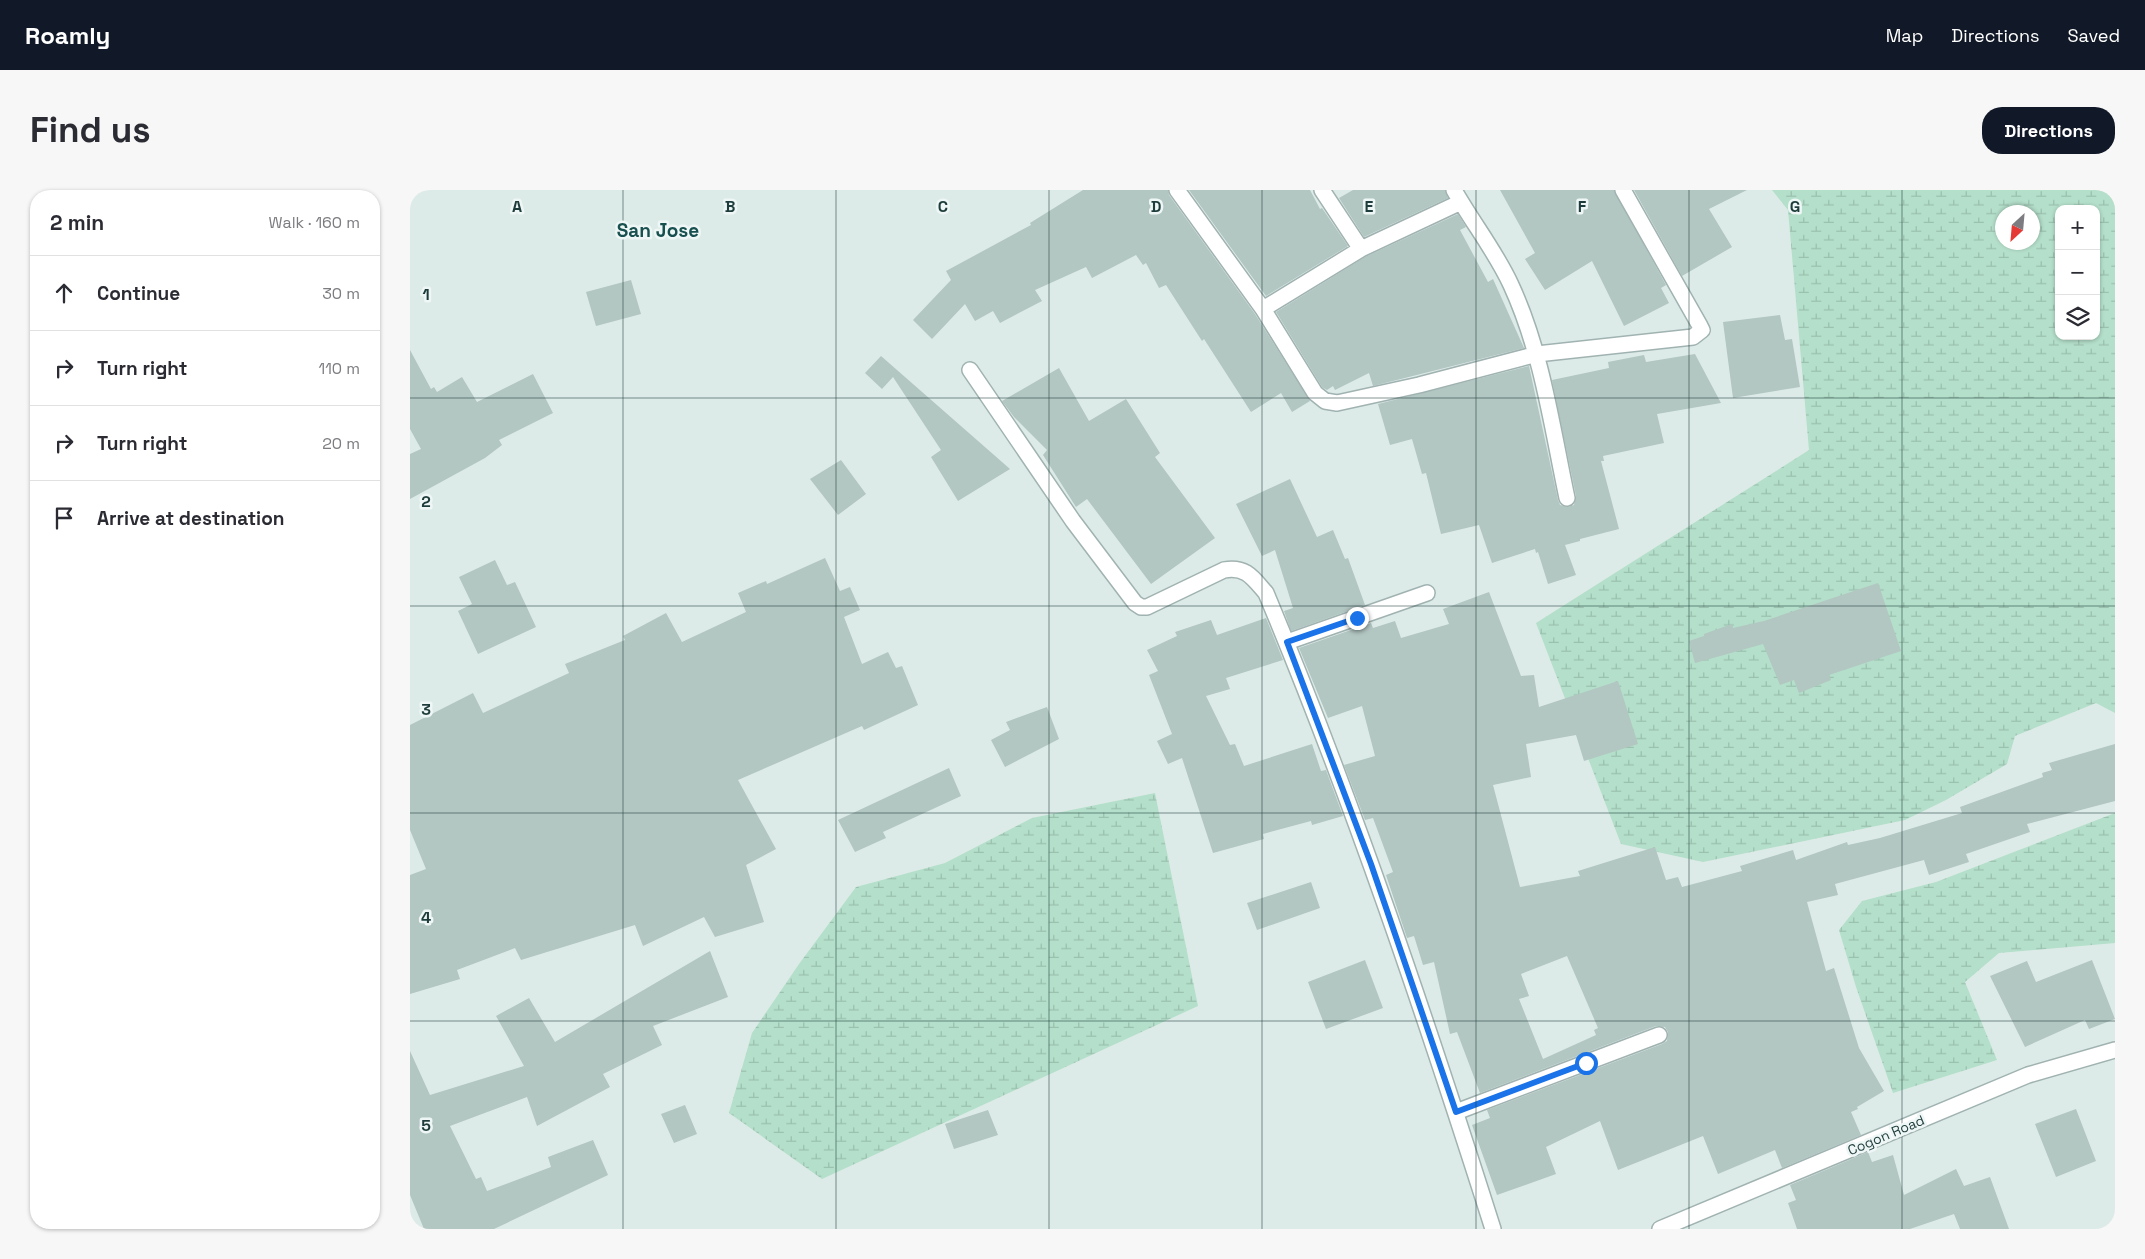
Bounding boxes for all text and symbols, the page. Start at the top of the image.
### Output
text: Roamly [25,20,110,51]
text: Map [1886,24,1923,47]
text: Directions [1951,24,2040,47]
text: Saved [2068,24,2120,47]
button: Directions [1982,107,2115,154]
text: Find us [30,108,151,152]
text: A [512,196,522,217]
text: B [725,196,735,217]
text: C [938,196,948,217]
text: D [1151,196,1161,217]
text: E [1365,196,1374,217]
text: F [1578,196,1587,217]
text: G [1790,196,1800,217]
north arrow [1995,205,2040,250]
map controls [2055,205,2100,340]
button: + [2055,205,2100,250]
text: 2 min [50,209,104,236]
text: Walk · 160 m [269,212,360,233]
district label: San Jose [617,218,699,243]
button: − [2055,250,2100,295]
icon: ahead [50,279,78,307]
text: Continue [97,281,180,306]
text: 30 m [322,283,360,304]
text: 1 [422,284,430,305]
button: layers [2055,295,2100,340]
icon: right [50,354,78,382]
text: Turn right [97,356,187,381]
text: 110 m [318,358,360,379]
icon: right [50,429,78,457]
text: Turn right [97,431,187,456]
text: 20 m [322,433,360,454]
text: 2 [421,491,431,512]
icon: arrive [50,504,78,532]
text: Arrive at destination [97,506,285,531]
route end [1346,607,1369,630]
text: 3 [421,699,431,720]
text: 4 [421,907,431,928]
route start [1575,1052,1598,1075]
street label: Cogon Road [1845,1111,1927,1159]
text: 5 [421,1115,431,1136]

